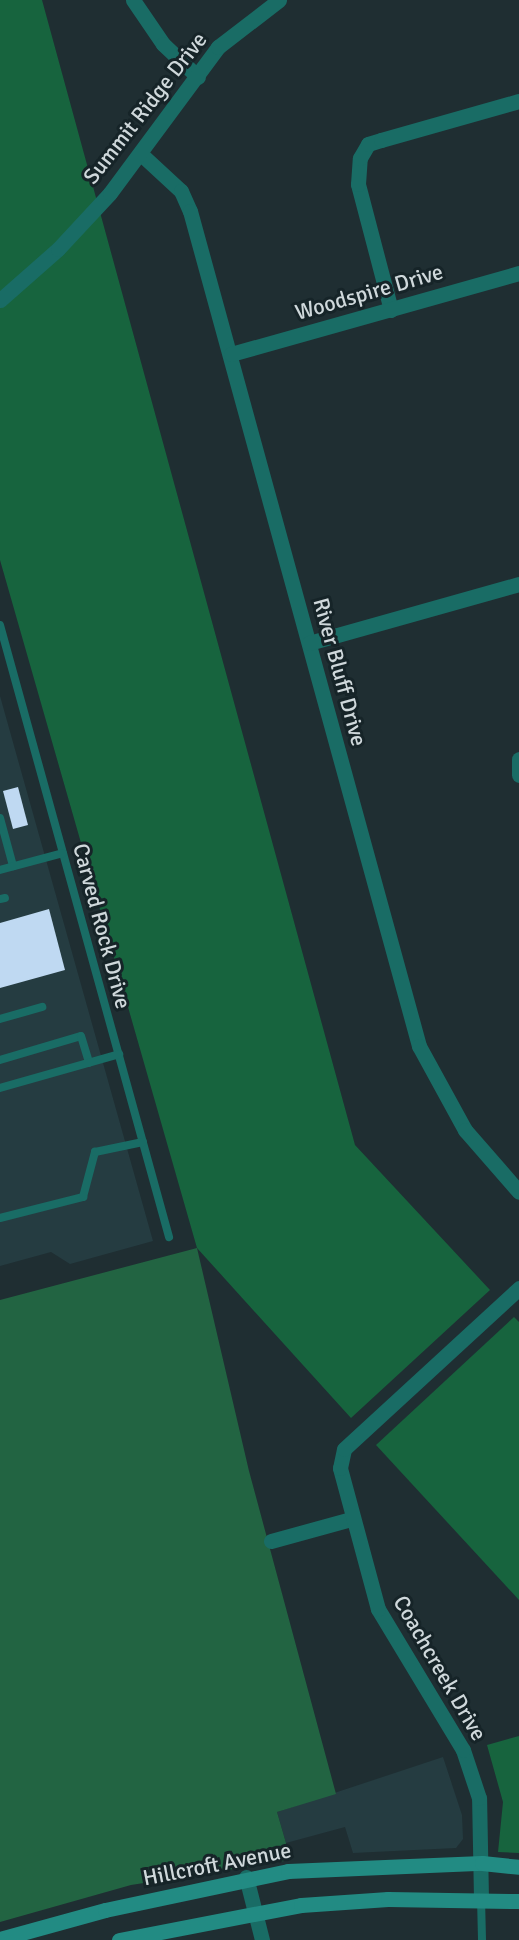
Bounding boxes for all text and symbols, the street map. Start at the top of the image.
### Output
street label: Summit Ridge Drive [78,27,212,189]
street label: Woodspire Drive [292,258,446,326]
street label: River Bluff Drive [308,595,372,749]
street label: Carved Rock Drive [67,840,137,1012]
street label: Coachcreek Drive [388,1591,492,1745]
street label: Hillcroft Avenue [141,1837,293,1891]

